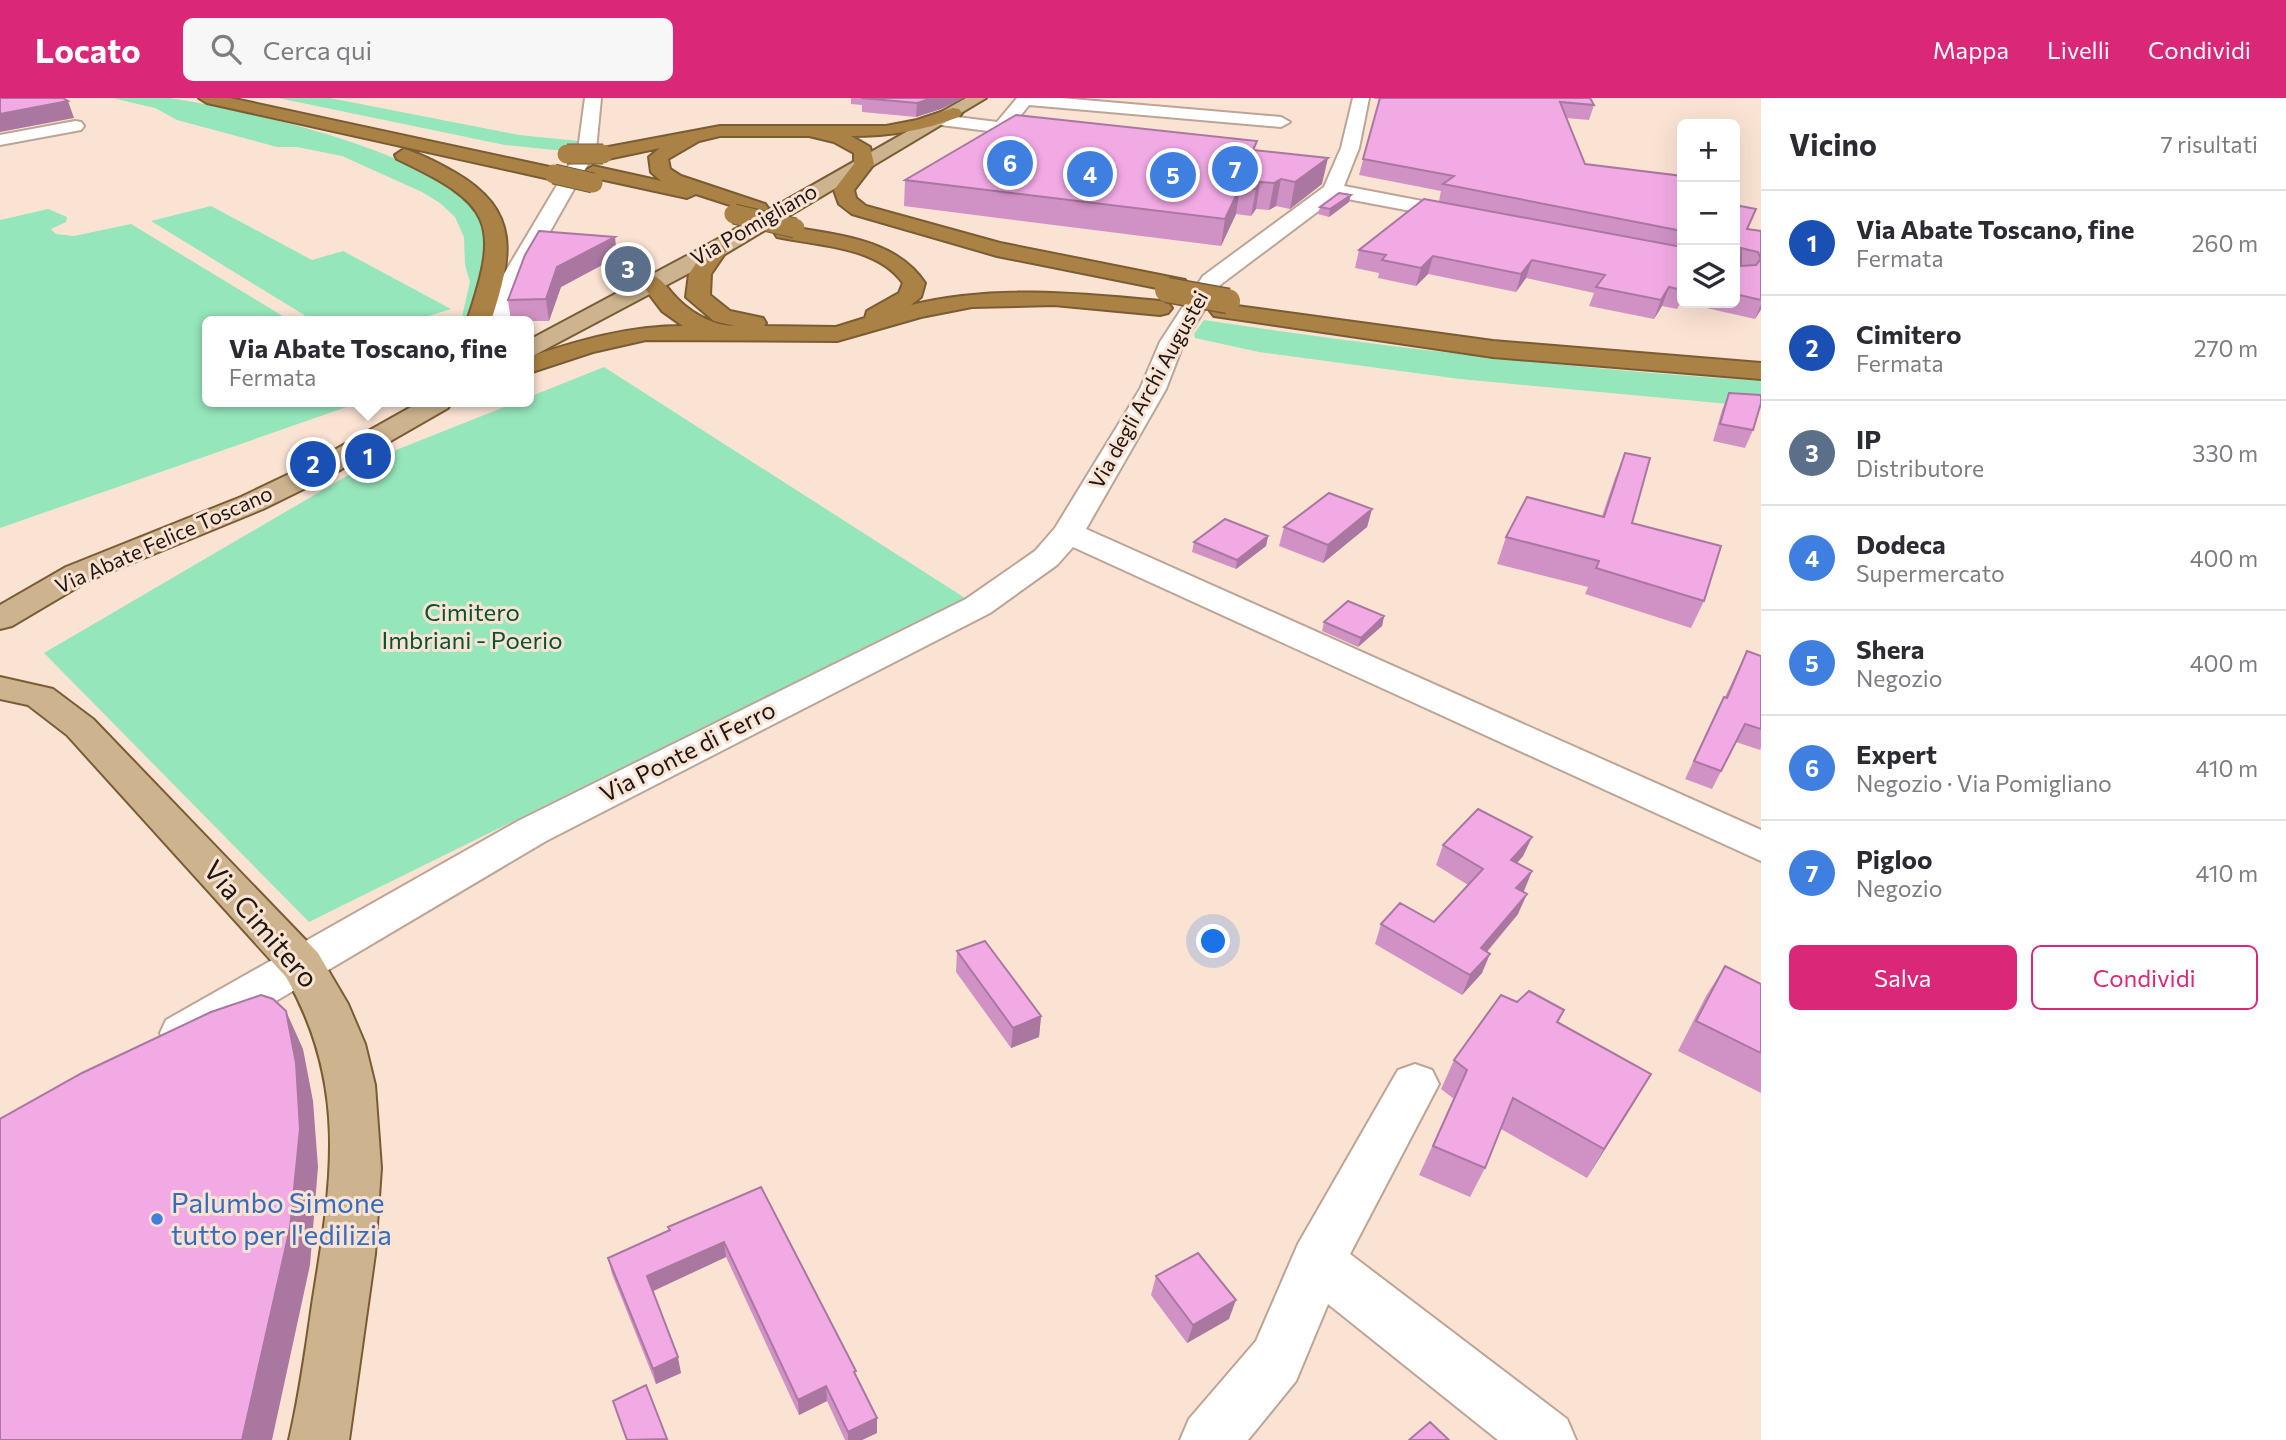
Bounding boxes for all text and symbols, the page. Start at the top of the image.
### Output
search box [183,18,673,81]
text: Locato [35,29,141,70]
icon: search [207,30,245,68]
text: Cerca qui [263,34,372,65]
text: Mappa [1933,35,2009,64]
text: Livelli [2047,35,2110,64]
text: Condividi [2148,35,2251,64]
map controls [1677,119,1740,308]
button: + [1677,119,1740,182]
text: Vicino [1789,125,1877,162]
text: 7 risultati [2160,130,2258,158]
pin: 6 [987,137,1033,189]
pin: 7 [1212,143,1258,195]
pin: 4 [1067,148,1113,200]
pin: 5 [1150,149,1196,201]
street label: Via Pomigliano [686,177,821,270]
button: − [1677,182,1740,245]
text: Via Abate Toscano, fine [1856,213,2134,244]
text: 1 [1807,229,1817,257]
text: 260 m [2192,229,2258,257]
pin: 3 [605,243,651,295]
text: Fermata [1856,244,1944,272]
button: layers [1677,245,1740,308]
street label: Via degli Archi Augustei [1083,286,1212,492]
popup [202,316,534,407]
text: Cimitero [1856,318,1961,349]
text: Via Abate Toscano, fine [229,332,507,363]
text: 2 [1805,334,1819,362]
text: 270 m [2194,334,2258,362]
text: Fermata [1856,349,1944,377]
text: Fermata [229,363,316,391]
text: IP [1856,423,1881,454]
pin: 1 [345,430,391,482]
pin: 2 [290,438,336,490]
text: 3 [1805,439,1819,467]
text: 330 m [2192,439,2258,467]
text: Distributore [1856,454,1984,482]
street label: Via Abate Felice Toscano [51,479,276,598]
text: Dodeca [1856,528,1946,559]
text: 4 [1805,544,1819,572]
text: 400 m [2190,544,2258,572]
text: Supermercato [1856,559,2005,587]
park label: Cimitero Imbriani - Poerio [381,597,563,654]
text: Shera [1856,633,1925,664]
text: 5 [1805,649,1819,677]
text: 400 m [2190,649,2258,677]
text: Negozio [1856,664,1943,692]
street label: Via Ponte di Ferro [595,694,780,807]
text: Expert [1856,738,1937,769]
text: 6 [1805,754,1819,782]
text: 410 m [2196,754,2258,782]
text: Negozio · Via Pomigliano [1856,769,2112,797]
text: Pigloo [1856,843,1933,874]
street label: Via Cimitero [197,853,326,994]
text: 7 [1806,859,1818,887]
text: 410 m [2196,859,2258,887]
text: Negozio [1856,874,1943,902]
your location [1196,924,1230,958]
button: Salva [1789,945,2017,1010]
button: Condividi [2031,945,2258,1010]
place label: Palumbo Simone tutto per l'edilizia [171,1185,392,1251]
marker: Palumbo Simone tutto per l'edilizia [149,1211,165,1227]

